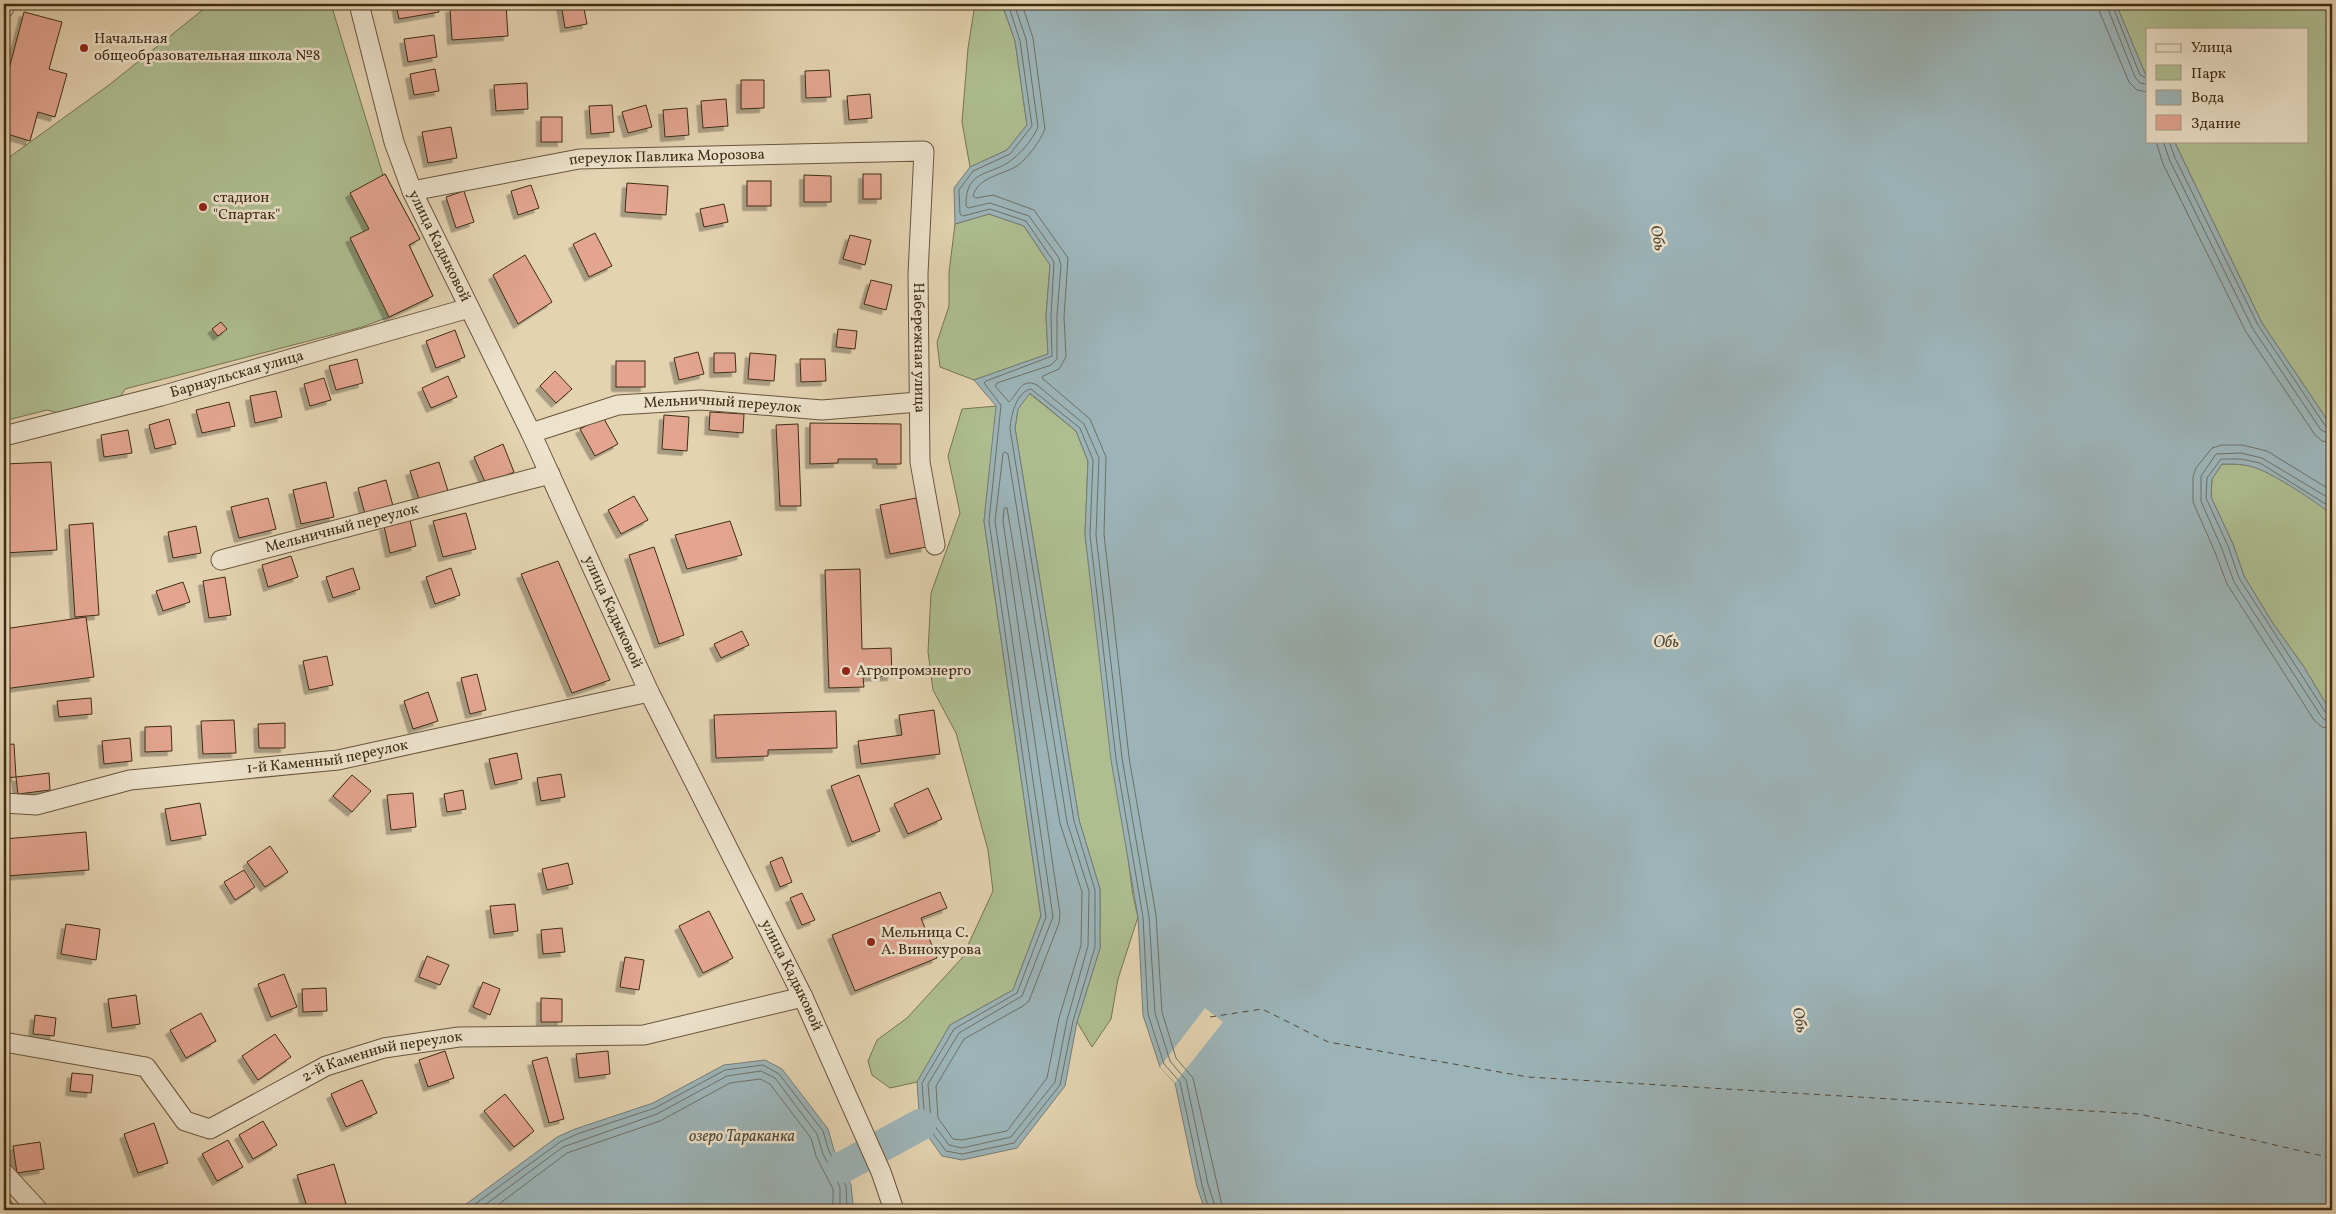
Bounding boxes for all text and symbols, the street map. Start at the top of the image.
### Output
legend [2146,28,2308,142]
place label: Начальная общеобразовательная школа №8 [94,29,320,67]
text: Улица [2191,38,2233,59]
marker: Начальная общеобразовательная школа №8 [78,42,90,54]
text: Парк [2191,64,2226,85]
text: Вода [2191,88,2224,109]
text: Здание [2191,114,2241,135]
street label: переулок Павлика Морозова [567,144,765,171]
street label: улица Кадыковой [403,187,475,306]
place label: стадион "Спартак" [213,188,280,226]
marker: стадион "Спартак" [197,201,209,213]
water label: Обь [1644,224,1670,253]
street label: Набережная улица [908,282,930,413]
street label: Барнаульская улица [168,345,306,403]
street label: Мельничный переулок [643,389,802,419]
street label: Мельничный переулок [263,498,421,559]
street label: улица Кадыковой [578,552,647,672]
water label: Обь [1653,632,1679,654]
place label: Агропромэнерго [856,661,971,682]
marker: Агропромэнерго [840,665,852,677]
street label: 1-й Каменный переулок [246,735,410,779]
street label: улица Кадыковой [755,916,827,1035]
place label: Мельница С. А. Винокурова [881,923,981,961]
marker: Мельница С. А. Винокурова [865,936,877,948]
water label: Обь [1786,1006,1812,1035]
street label: 2-й Каменный переулок [298,1026,464,1088]
water label: озеро Тараканка [689,1126,795,1148]

